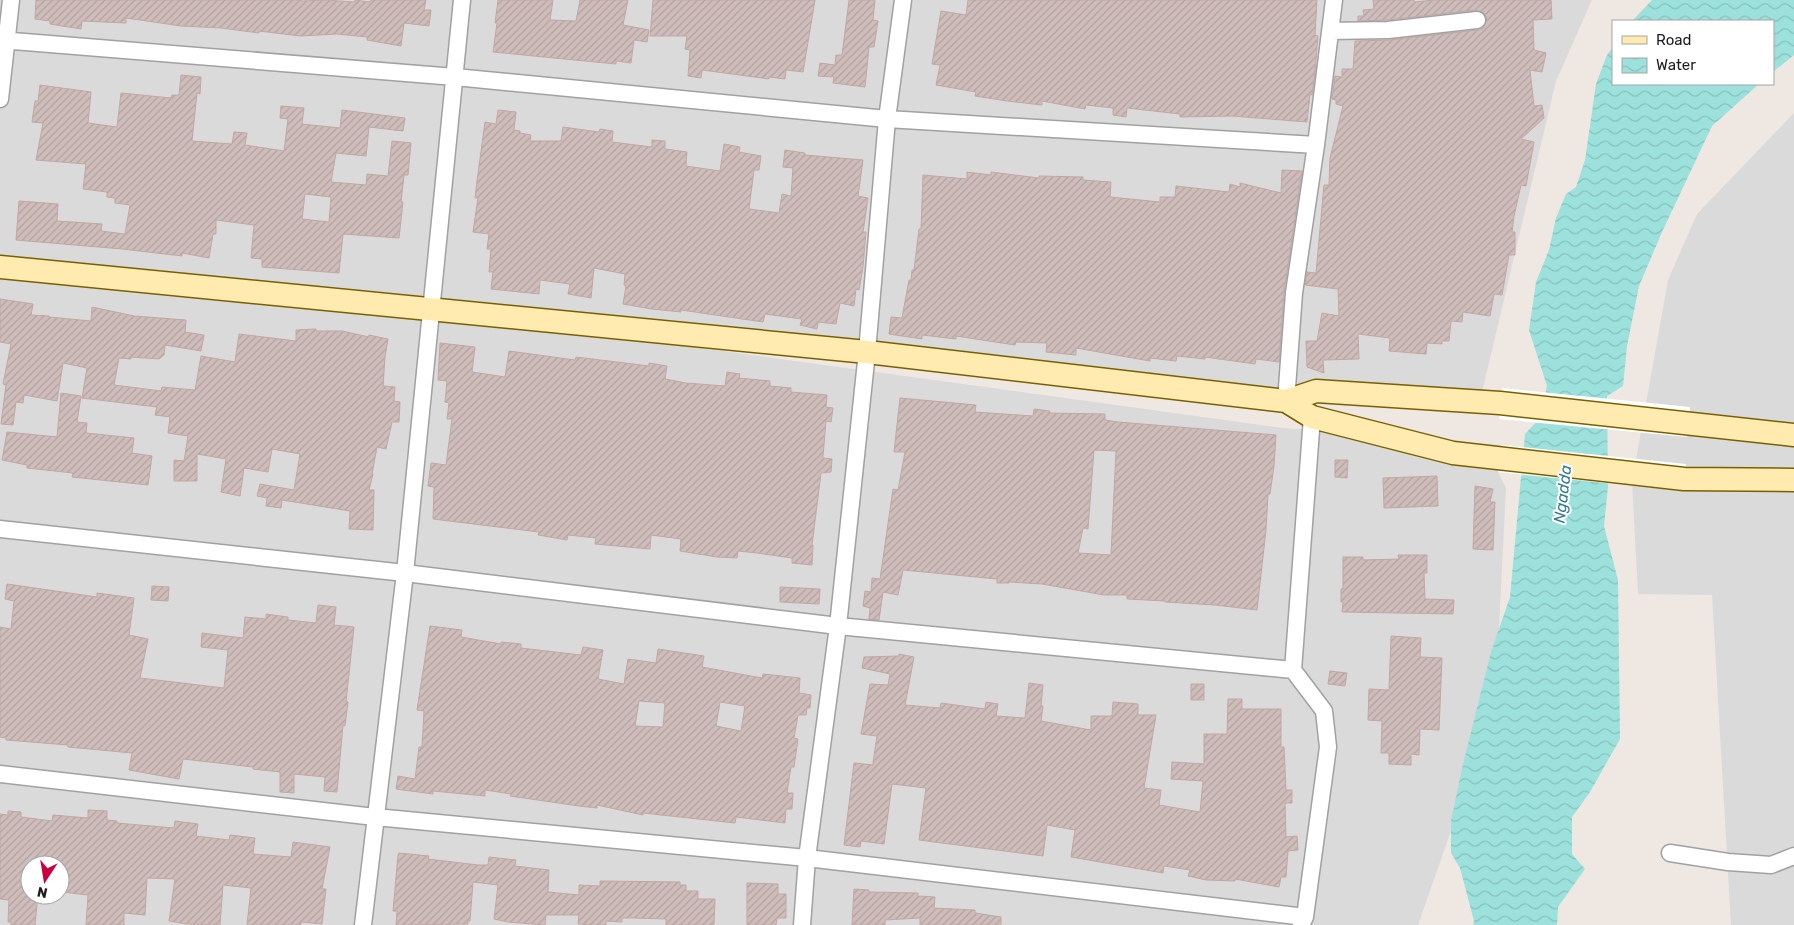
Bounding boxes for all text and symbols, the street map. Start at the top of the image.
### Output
legend [1612,20,1774,85]
text: Road [1656,31,1692,49]
text: Water [1656,56,1696,74]
water label: Ngadda [1550,464,1575,524]
north arrow [20,855,70,905]
text: N [36,883,49,902]

